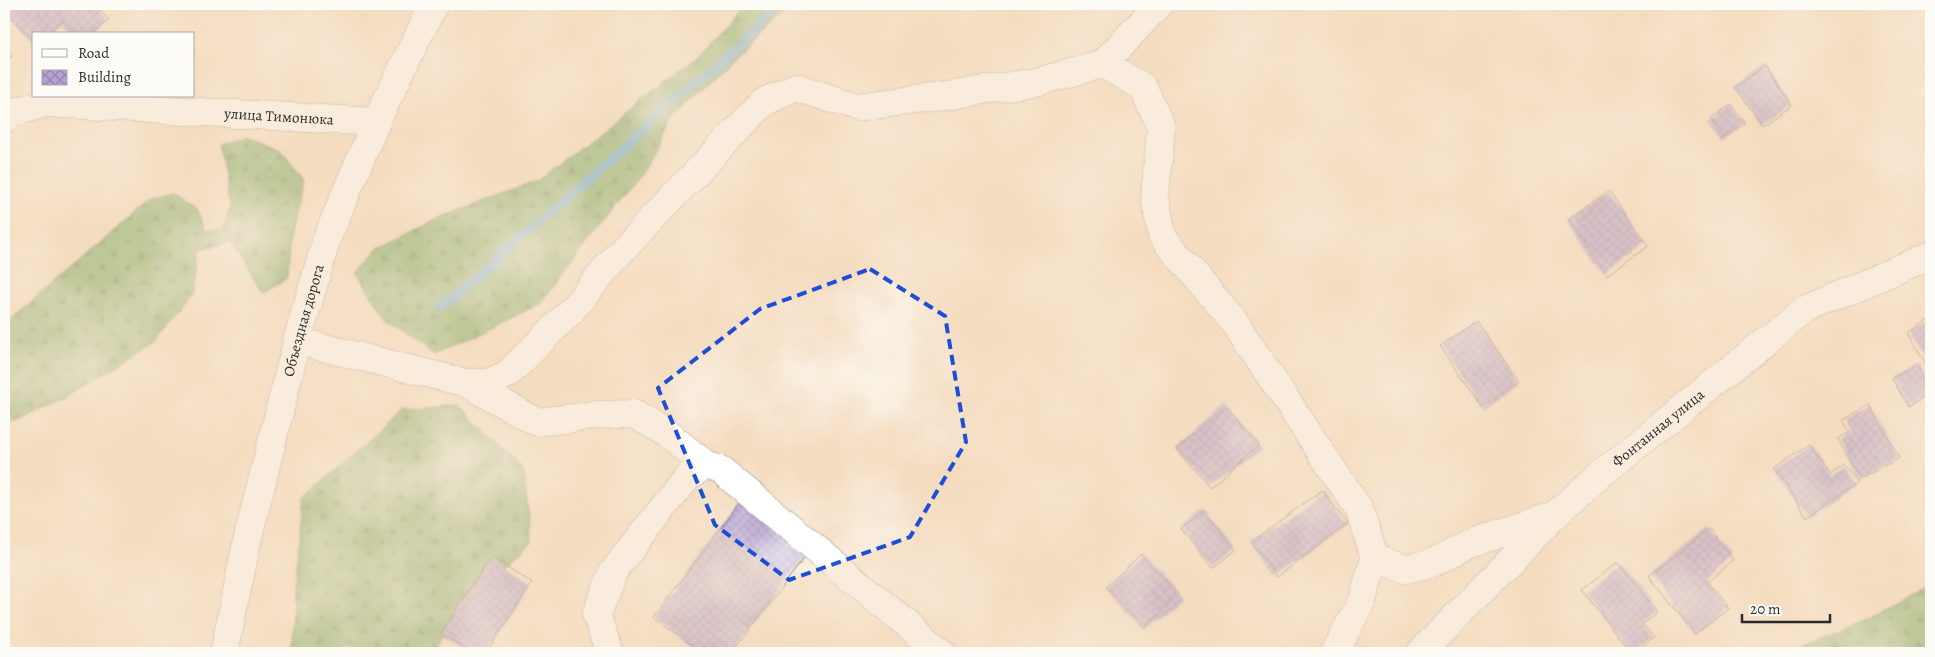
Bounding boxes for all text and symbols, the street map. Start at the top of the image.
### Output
legend [32,32,195,98]
text: Road [78,43,110,63]
text: Building [78,67,131,87]
street label: улица Тимонюка [223,103,334,130]
street label: Объездная дорога [278,262,329,379]
street label: Фонтанная улица [1608,384,1709,471]
scale bar [1742,592,1830,624]
text: 20 m [1750,599,1781,619]

